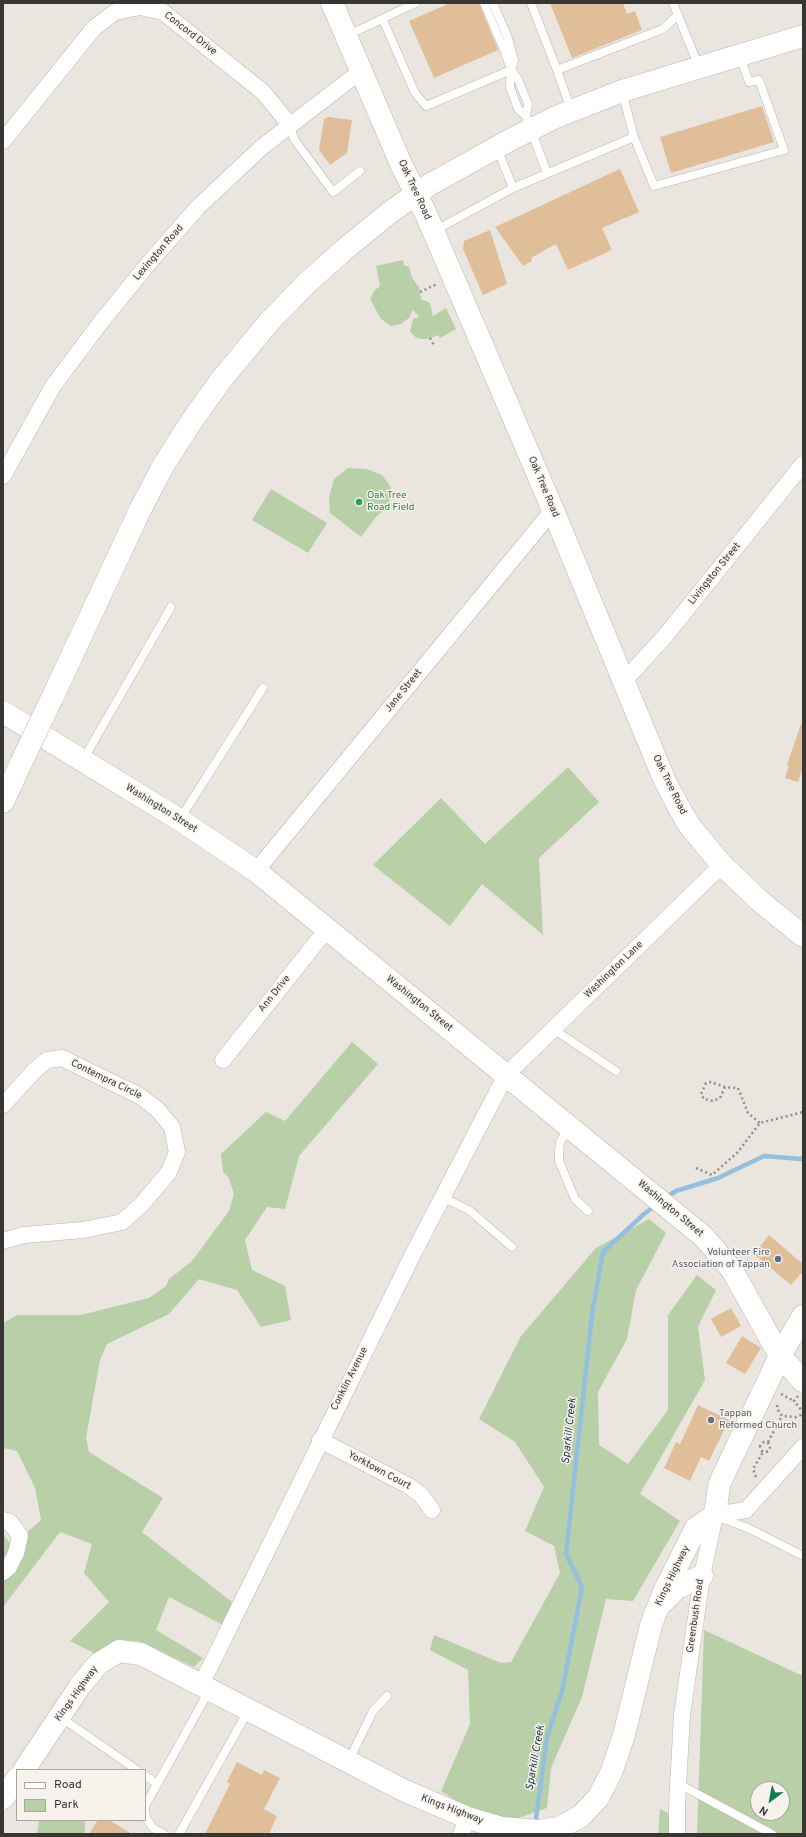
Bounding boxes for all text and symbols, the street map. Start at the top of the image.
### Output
street label: Concord Drive [161,10,219,58]
street label: Oak Tree Road [395,158,433,222]
street label: Lexington Road [131,223,187,283]
street label: Oak Tree Road [525,455,561,519]
place label: Oak Tree Road Field [367,490,414,514]
marker: Oak Tree Road Field [354,497,364,507]
street label: Livingston Street [686,540,744,608]
street label: Jane Street [383,667,425,715]
street label: Oak Tree Road [649,753,689,817]
street label: Washington Street [123,782,199,836]
street label: Washington Lane [582,939,646,1001]
street label: Ann Drive [256,973,294,1015]
street label: Washington Street [383,973,455,1035]
street label: Contempra Circle [68,1058,144,1102]
street label: Washington Street [635,1178,705,1240]
place label: Volunteer Fire Association of Tappan [672,1247,770,1270]
marker: Volunteer Fire Association of Tappan [773,1254,783,1264]
street label: Conklin Avenue [329,1345,371,1413]
water label: Sparkill Creek [560,1397,580,1465]
place label: Tappan Reformed Church [719,1408,797,1432]
marker: Tappan Reformed Church [706,1415,716,1425]
street label: Yorktown Court [345,1449,413,1493]
street label: Kings Highway [653,1544,693,1608]
street label: Greenbush Road [685,1578,707,1654]
street label: Kings Highway [53,1664,101,1724]
water label: Sparkill Creek [524,1724,548,1792]
legend [16,1769,146,1821]
text: Road [54,1777,82,1793]
north arrow [750,1781,790,1821]
street label: Kings Highway [419,1793,485,1827]
text: Park [54,1797,79,1813]
text: N [757,1802,771,1818]

